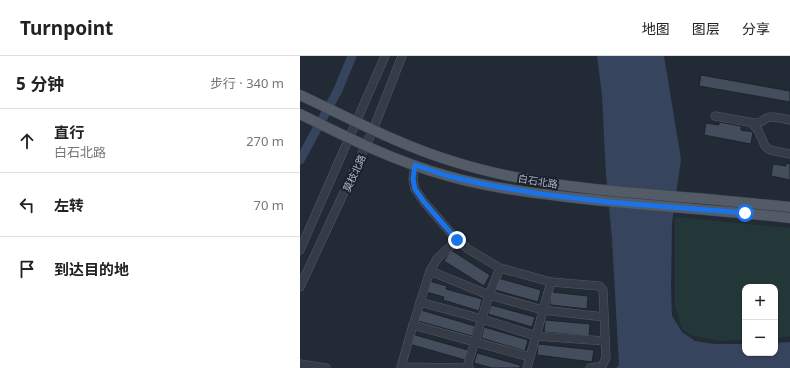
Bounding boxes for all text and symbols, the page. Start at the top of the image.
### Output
text: Turnpoint [20,15,113,41]
text: 地图 [642,19,670,38]
text: 图层 [692,19,720,38]
text: 分享 [742,19,770,38]
text: 5 分钟 [16,72,64,95]
text: 步行 · 340 m [210,74,284,92]
text: 直行 [54,122,84,142]
icon: ahead [16,130,38,152]
text: 270 m [246,132,284,150]
text: 白石北路 [54,143,106,161]
street label: 莫枝北路 [339,152,369,194]
street label: 白石北路 [517,171,559,191]
icon: left [16,194,38,216]
text: 左转 [54,195,84,215]
text: 70 m [254,196,284,214]
route start [736,204,754,222]
route end [448,231,466,249]
icon: arrive [16,258,38,280]
text: 到达目的地 [54,259,129,279]
map controls [742,284,778,356]
button: + [742,284,778,320]
button: − [742,320,778,356]

